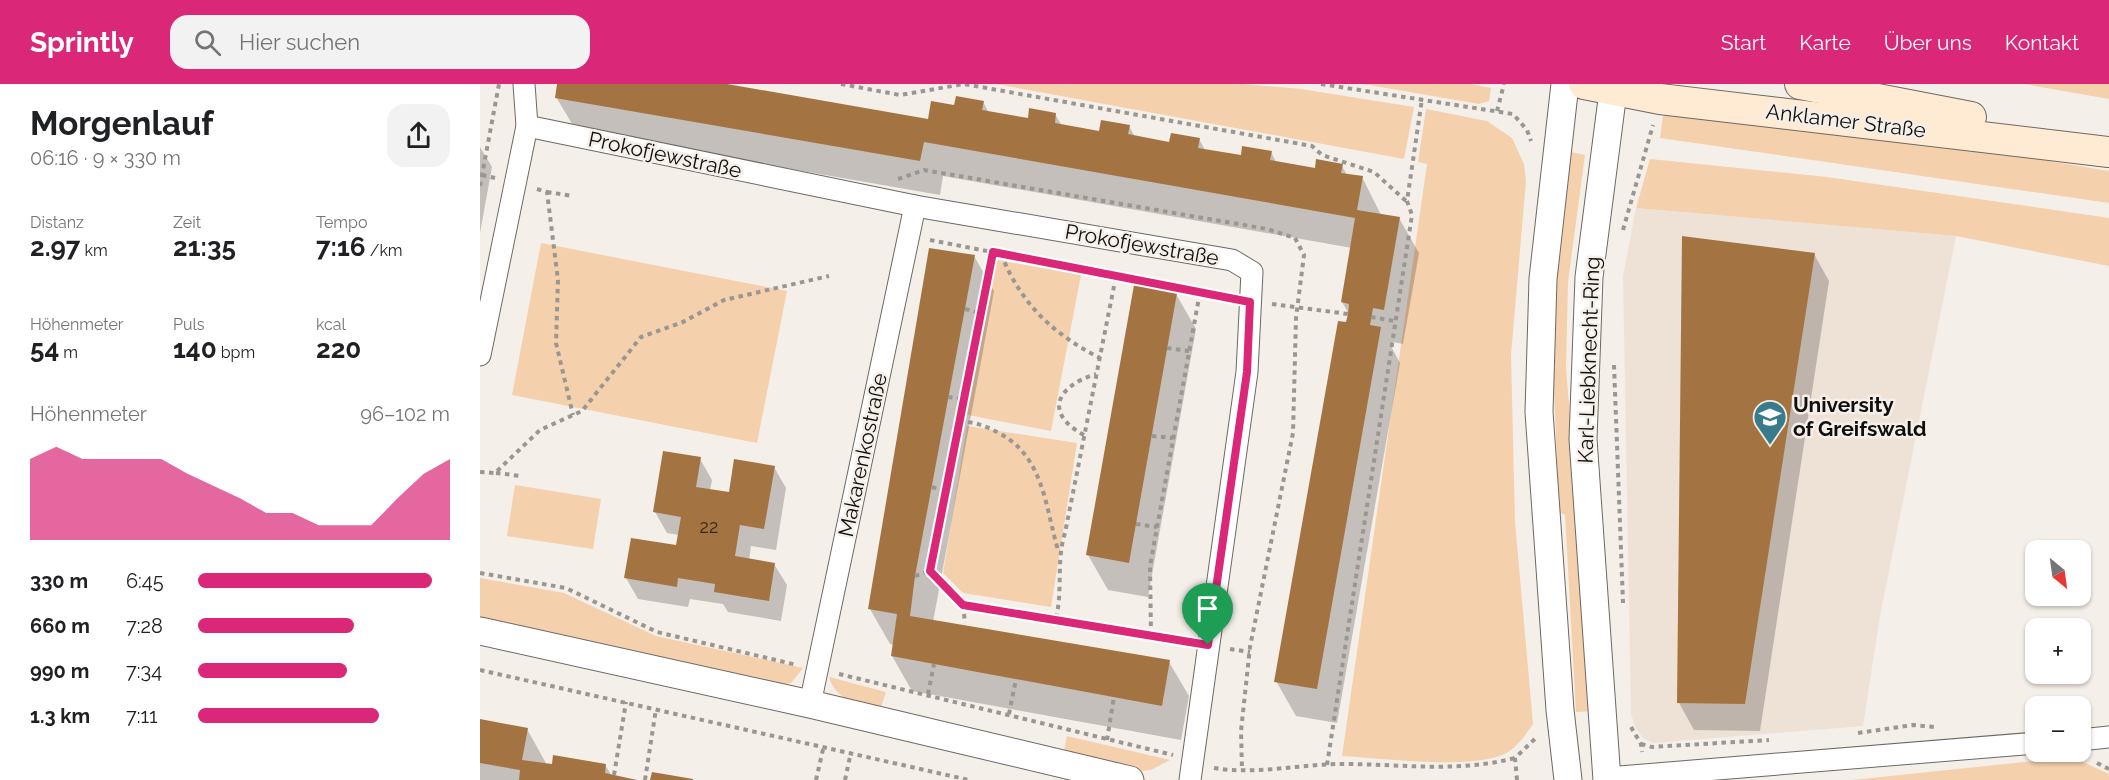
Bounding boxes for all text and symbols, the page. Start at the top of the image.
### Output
search box [170,15,590,69]
text: Sprintly [30,26,134,59]
icon: search [191,26,224,59]
text: Hier suchen [239,29,360,55]
text: Start [1721,30,1766,55]
text: Karte [1799,30,1851,55]
text: Über uns [1884,30,1972,55]
text: Kontakt [2005,30,2079,55]
street label: Anklamer Straße [1765,98,1927,143]
text: Morgenlauf [30,104,213,143]
button: share [387,104,450,167]
street label: Prokofjewstraße [586,126,744,183]
text: 06:16 · 9 × 330 m [30,146,181,170]
text: Distanz [30,213,84,232]
text: Zeit [173,213,201,232]
text: Tempo [316,213,367,232]
street label: Prokofjewstraße [1063,219,1221,270]
text: 2.97 [30,232,80,262]
text: 21:35 [173,232,236,262]
text: 7:16 [316,232,366,262]
text: km [80,241,108,260]
text: /km [366,241,403,260]
street label: Karl-Liebknecht-Ring [1572,256,1605,464]
text: Höhenmeter [30,315,124,334]
text: Puls [173,315,205,334]
text: kcal [316,315,346,334]
text: 54 [30,334,59,364]
text: 140 [173,334,217,364]
text: 220 [316,334,361,364]
text: m [59,343,78,362]
text: bpm [217,343,255,362]
street label: Makarenkostraße [833,371,892,539]
place label: University of Greifswald [1793,392,1927,441]
school or university icon: University of Greifswald [1752,399,1788,446]
text: Höhenmeter [30,402,147,426]
text: 96–102 m [360,402,450,426]
house number: 22 [700,516,718,537]
north arrow [2025,540,2091,606]
map controls [2025,540,2091,762]
text: 330 m [30,569,88,593]
text: 6:45 [126,569,164,593]
pin [1182,583,1233,645]
icon: arrive [1191,592,1224,625]
text: 660 m [30,614,90,638]
text: 7:28 [126,614,163,638]
button: + [2025,618,2091,684]
text: 990 m [30,659,89,683]
text: 7:34 [126,659,162,683]
button: − [2025,696,2091,762]
text: 1.3 km [30,704,90,728]
text: 7:11 [126,704,158,728]

